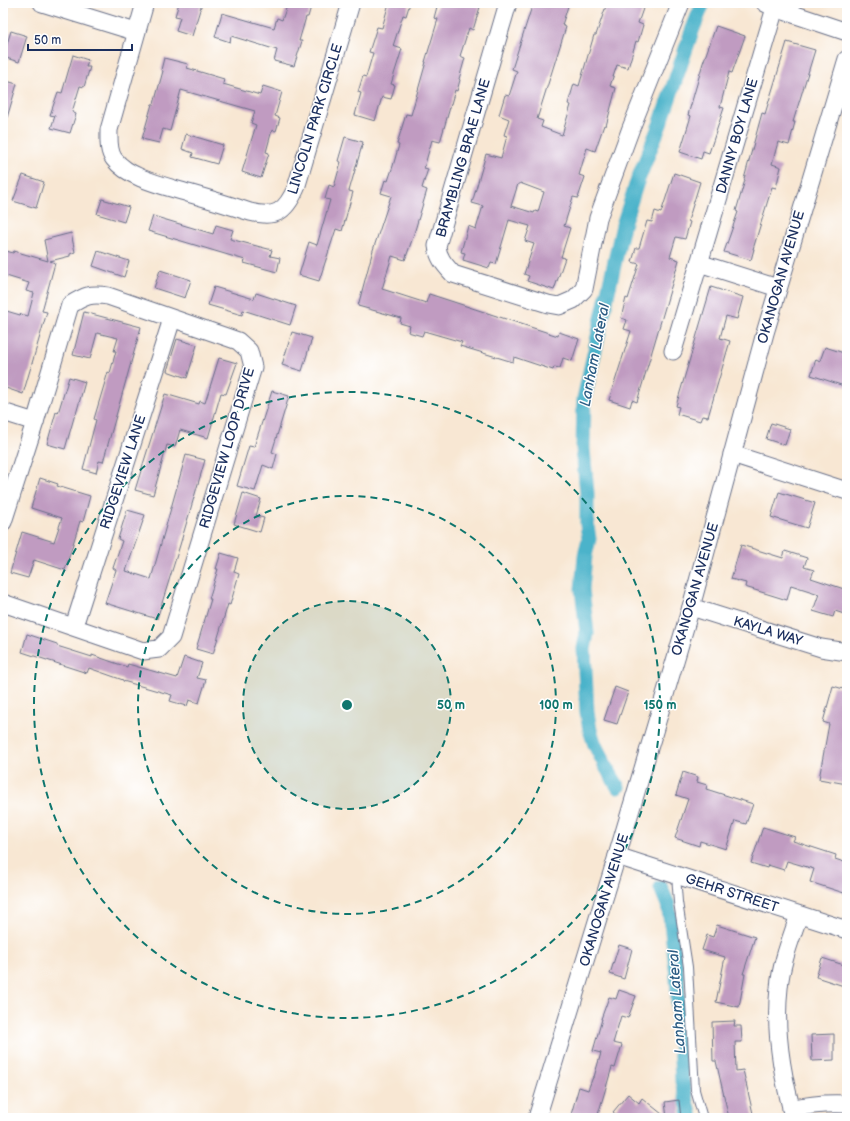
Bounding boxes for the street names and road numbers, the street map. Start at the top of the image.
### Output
street label: LINCOLN PARK CIRCLE [284,42,346,196]
street label: DANNY BOY LANE [712,76,762,196]
street label: BRAMBLING BRAE LANE [432,77,494,239]
street label: OKANOGAN AVENUE [754,208,808,346]
street label: RIDGEVIEW LOOP DRIVE [196,366,258,530]
street label: RIDGEVIEW LANE [96,413,150,531]
street label: OKANOGAN AVENUE [668,520,722,658]
street label: KAYLA WAY [731,612,805,650]
street label: OKANOGAN AVENUE [576,832,632,968]
street label: GEHR STREET [683,870,781,916]

